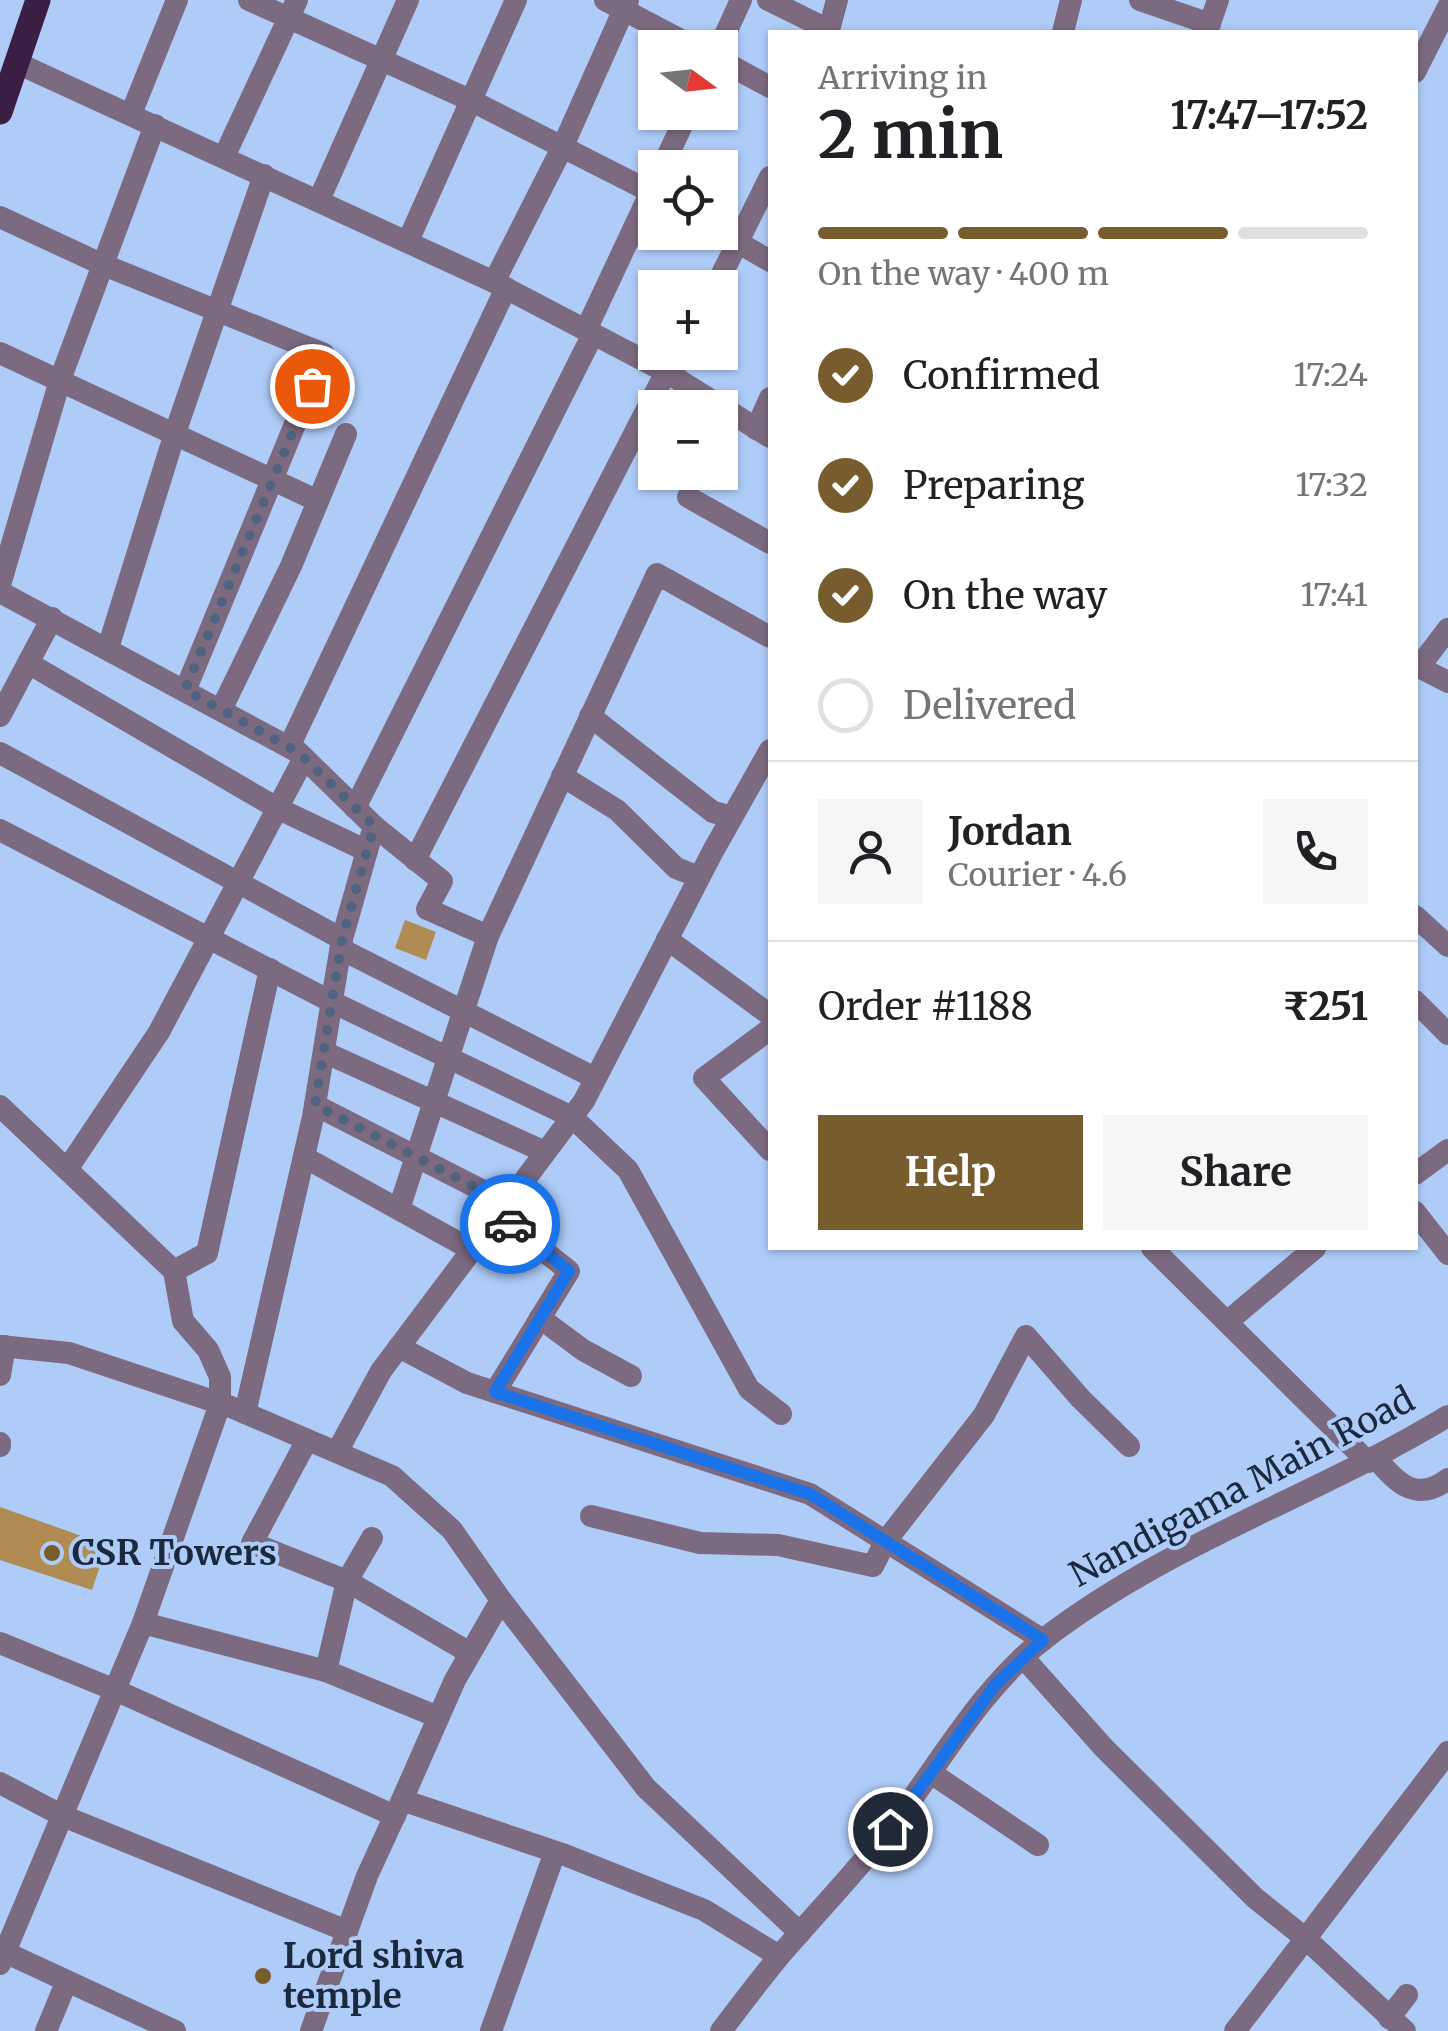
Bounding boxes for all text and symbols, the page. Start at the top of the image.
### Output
north arrow [638,30,738,130]
map controls [638,30,738,490]
text: Arriving in [818,58,987,98]
text: 17:47–17:52 [1171,92,1368,139]
text: 2 min [818,94,1003,176]
button: locate [638,150,738,250]
text: On the way · 400 m [818,254,1109,294]
button: + [638,270,738,370]
pin [270,344,355,429]
icon: check [818,348,873,403]
text: Confirmed [903,352,1100,399]
text: 17:24 [1294,355,1368,395]
icon: bag [285,359,340,414]
button: − [638,390,738,490]
icon: check [818,458,873,513]
text: Preparing [903,462,1085,509]
text: 17:32 [1296,465,1368,505]
icon: check [818,568,873,623]
text: On the way [903,572,1107,619]
text: 17:41 [1301,575,1368,615]
text: Delivered [903,682,1076,729]
button: person [818,799,923,904]
button: phone [1263,799,1368,904]
text: Jordan [948,808,1072,855]
text: Courier · 4.6 [948,855,1127,895]
text: Order #1188 [818,983,1033,1030]
text: ₹251 [1282,983,1368,1030]
button: Help [818,1115,1083,1230]
button: Share [1103,1115,1368,1230]
courier [460,1174,560,1274]
icon: car [483,1197,538,1252]
street label: Nandigama Main Road [1062,1378,1422,1596]
place label: CSR Towers [72,1531,277,1575]
marker: CSR Towers [41,1542,63,1564]
pin [848,1787,933,1872]
icon: home [863,1802,918,1857]
place label: Lord shiva temple [283,1934,464,2018]
marker: Lord shiva temple [252,1965,274,1987]

